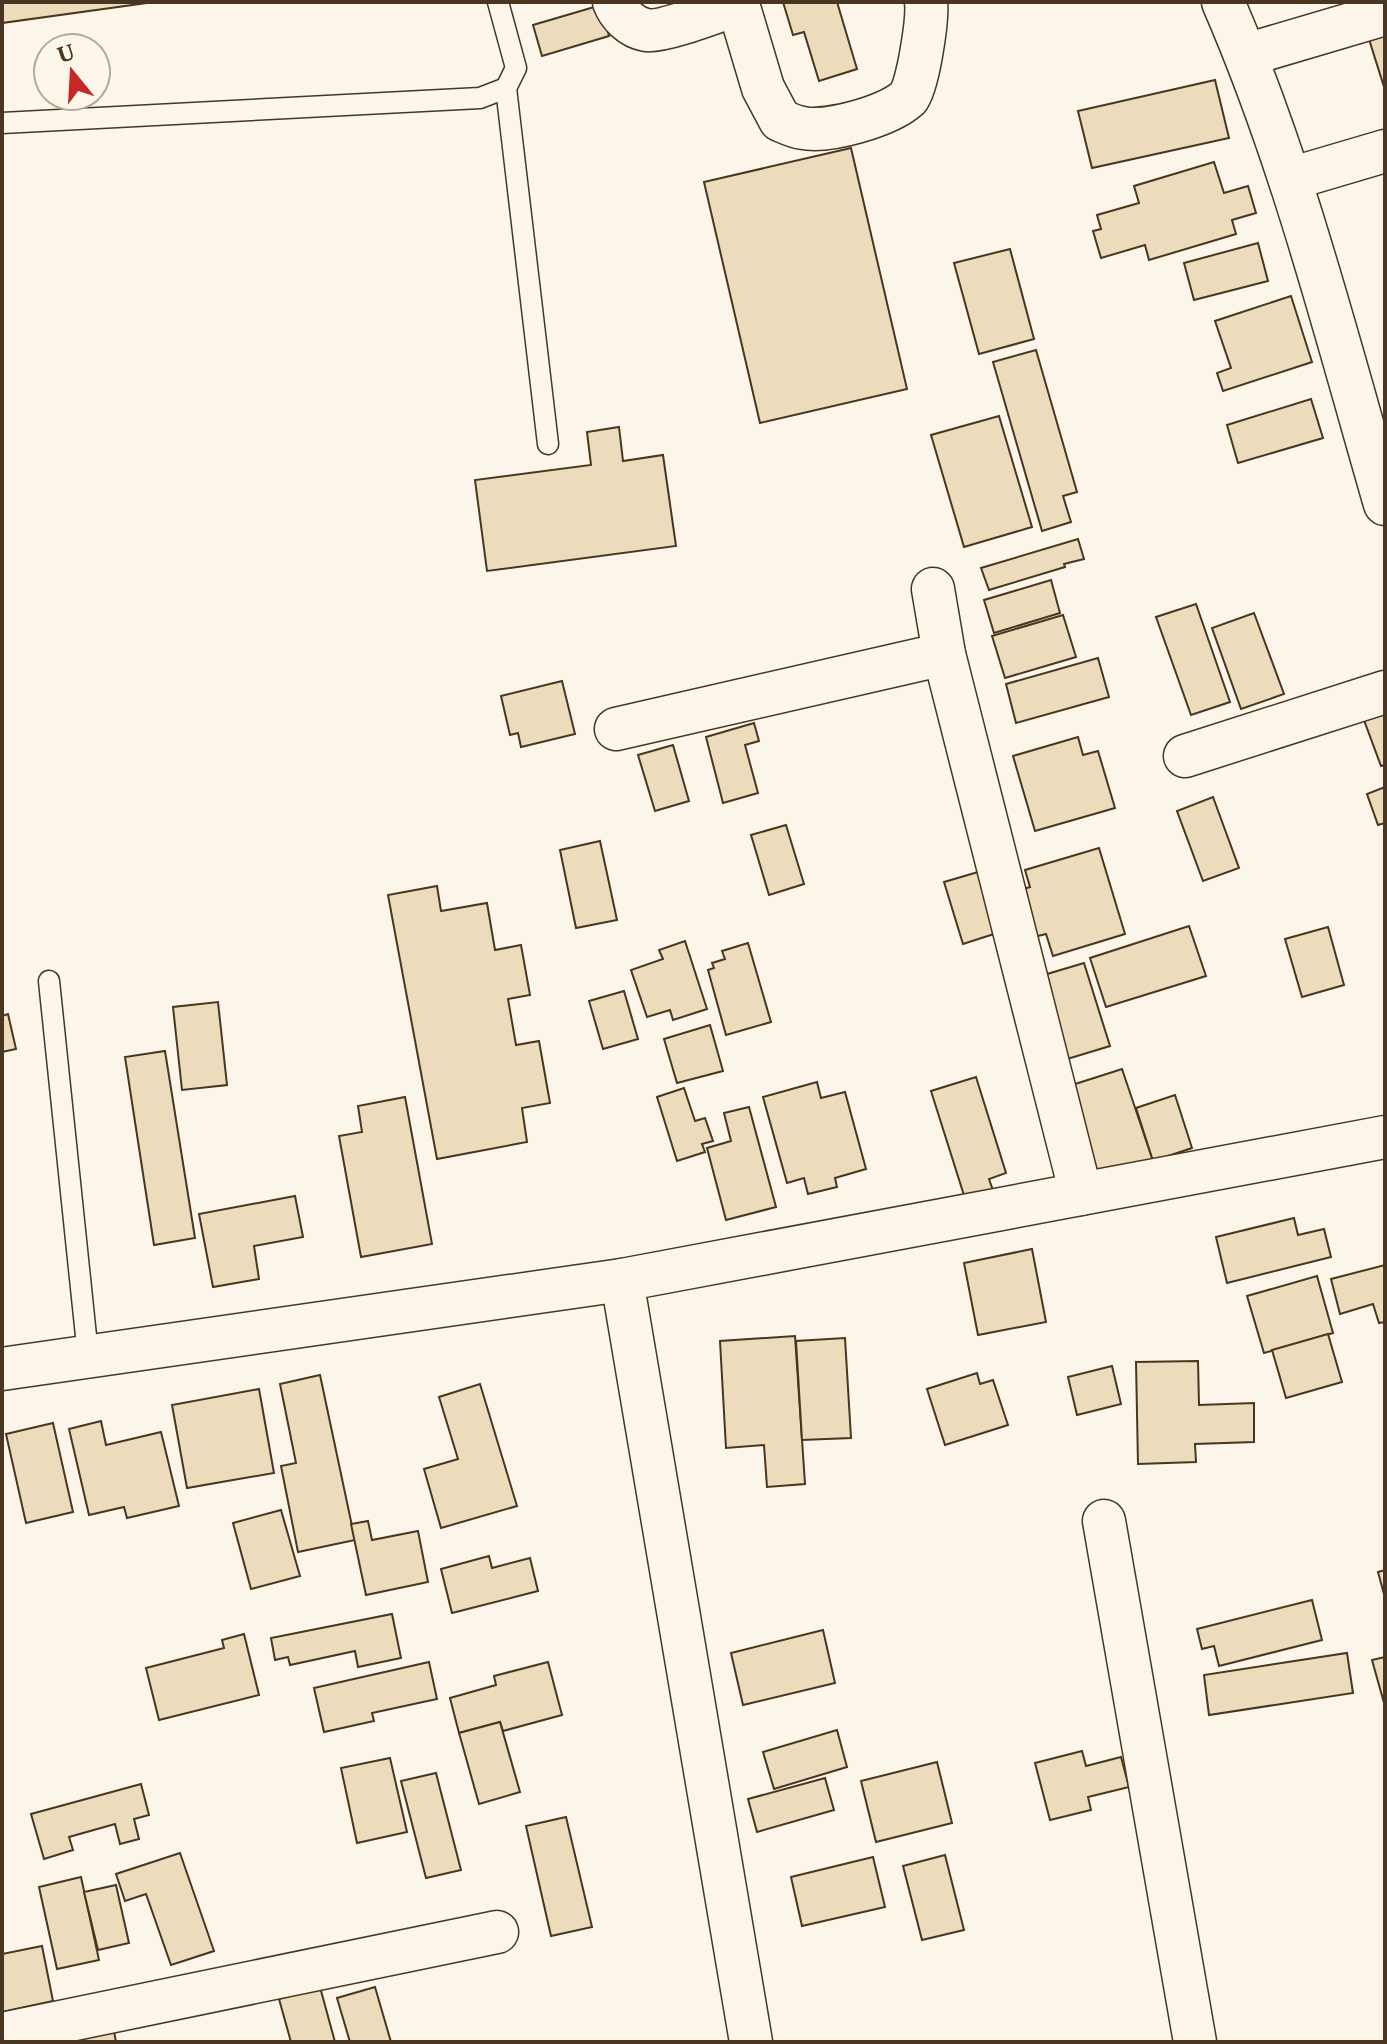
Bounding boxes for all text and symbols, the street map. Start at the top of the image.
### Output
north arrow [32,32,112,112]
text: U [53,36,78,69]

